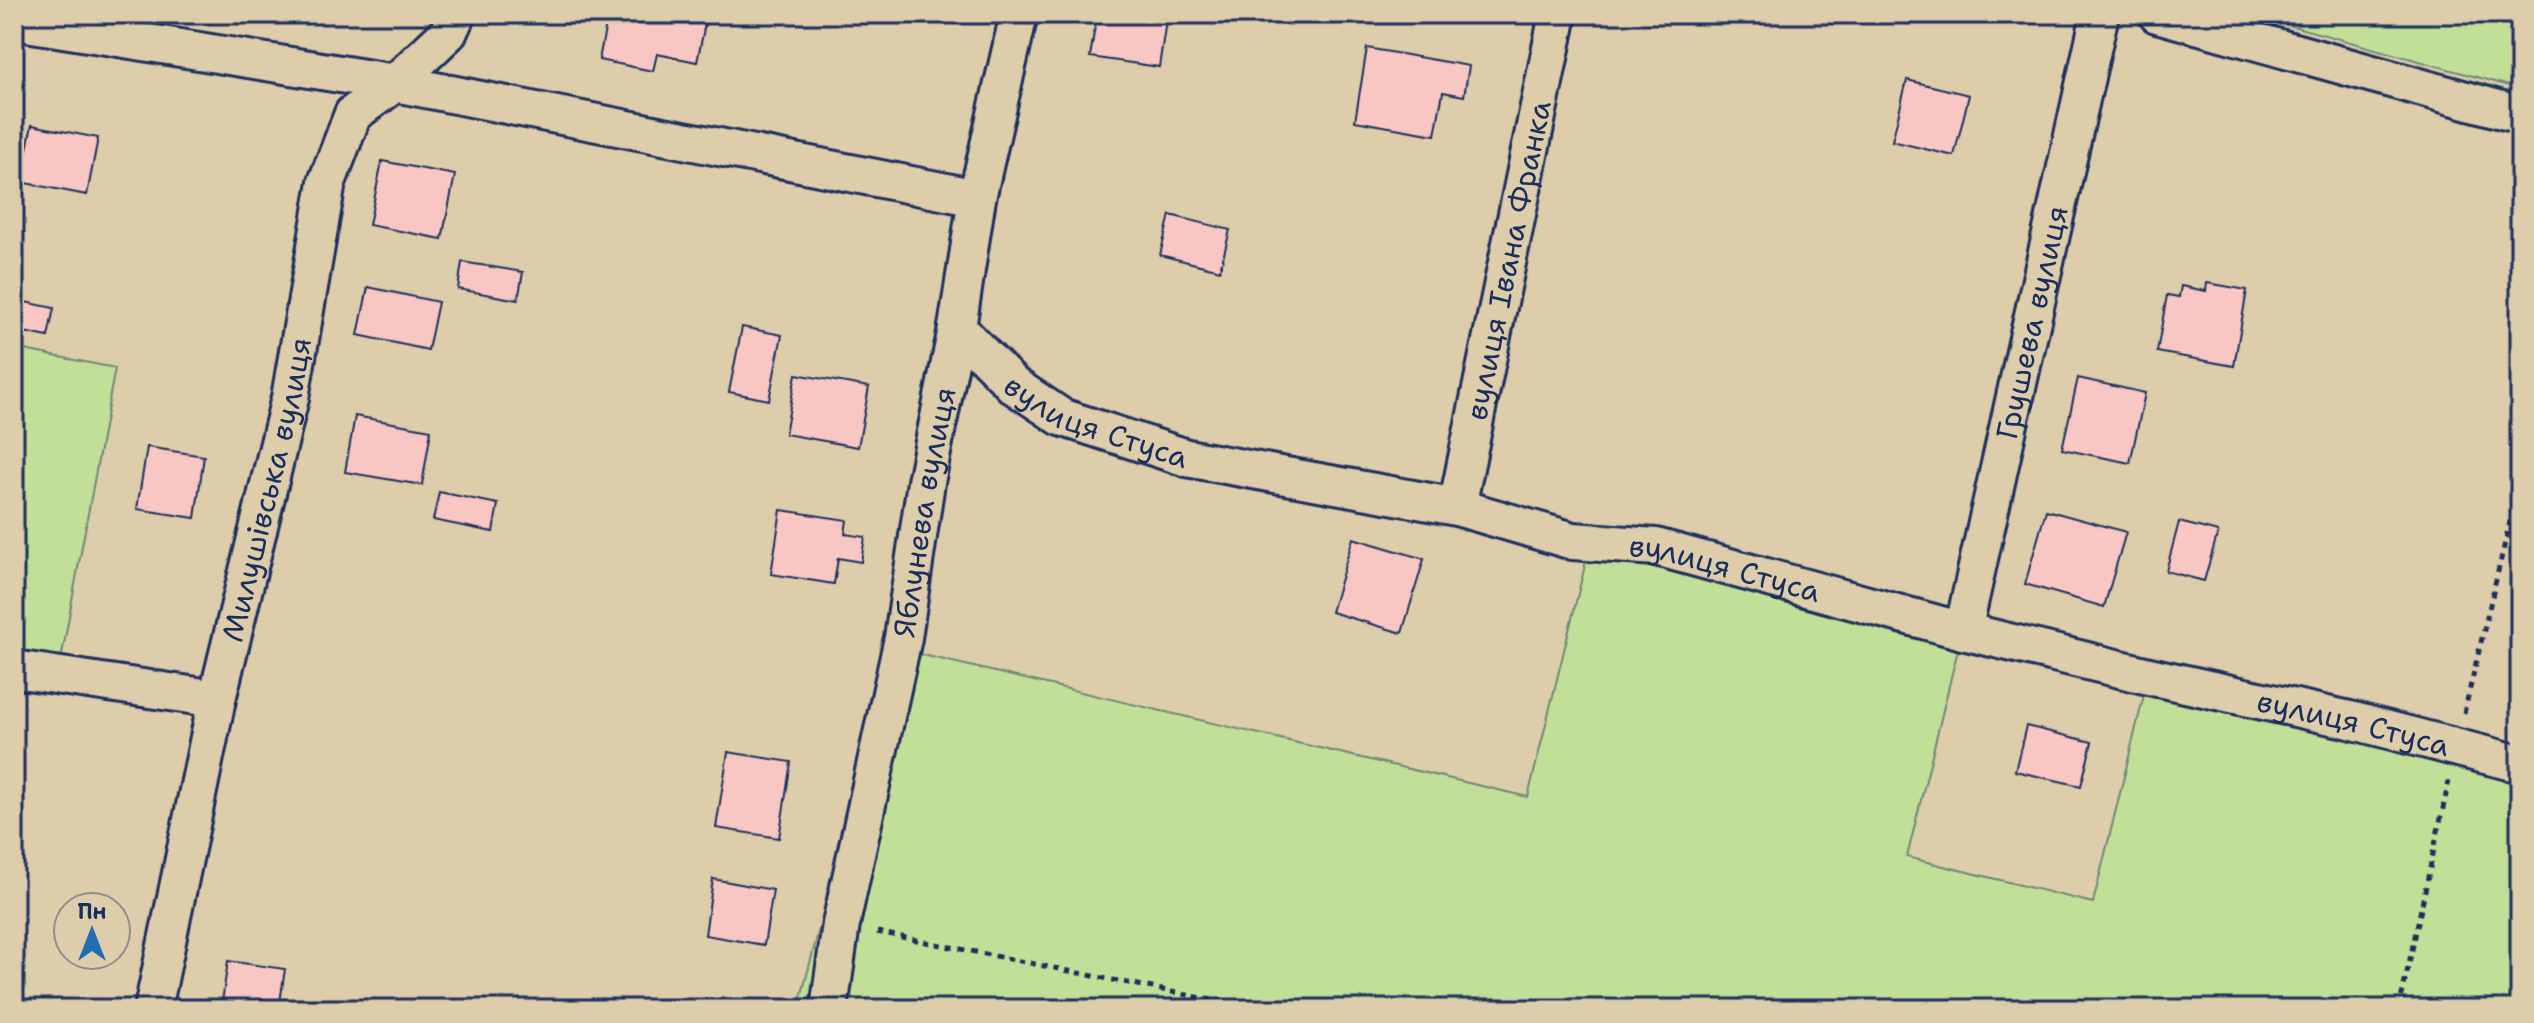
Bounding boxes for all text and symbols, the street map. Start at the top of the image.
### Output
street label: вулиця Івана Франка [1455,96,1560,424]
street label: Грушева вулиця [1986,202,2077,443]
street label: Милушівська вулиця [211,334,321,646]
street label: вулиця Стуса [996,364,1194,478]
street label: Яблунева вулиця [883,383,965,640]
street label: вулиця Стуса [1628,525,1826,612]
street label: вулиця Стуса [2253,680,2455,766]
north arrow [52,891,132,971]
text: Пн [77,897,107,926]

